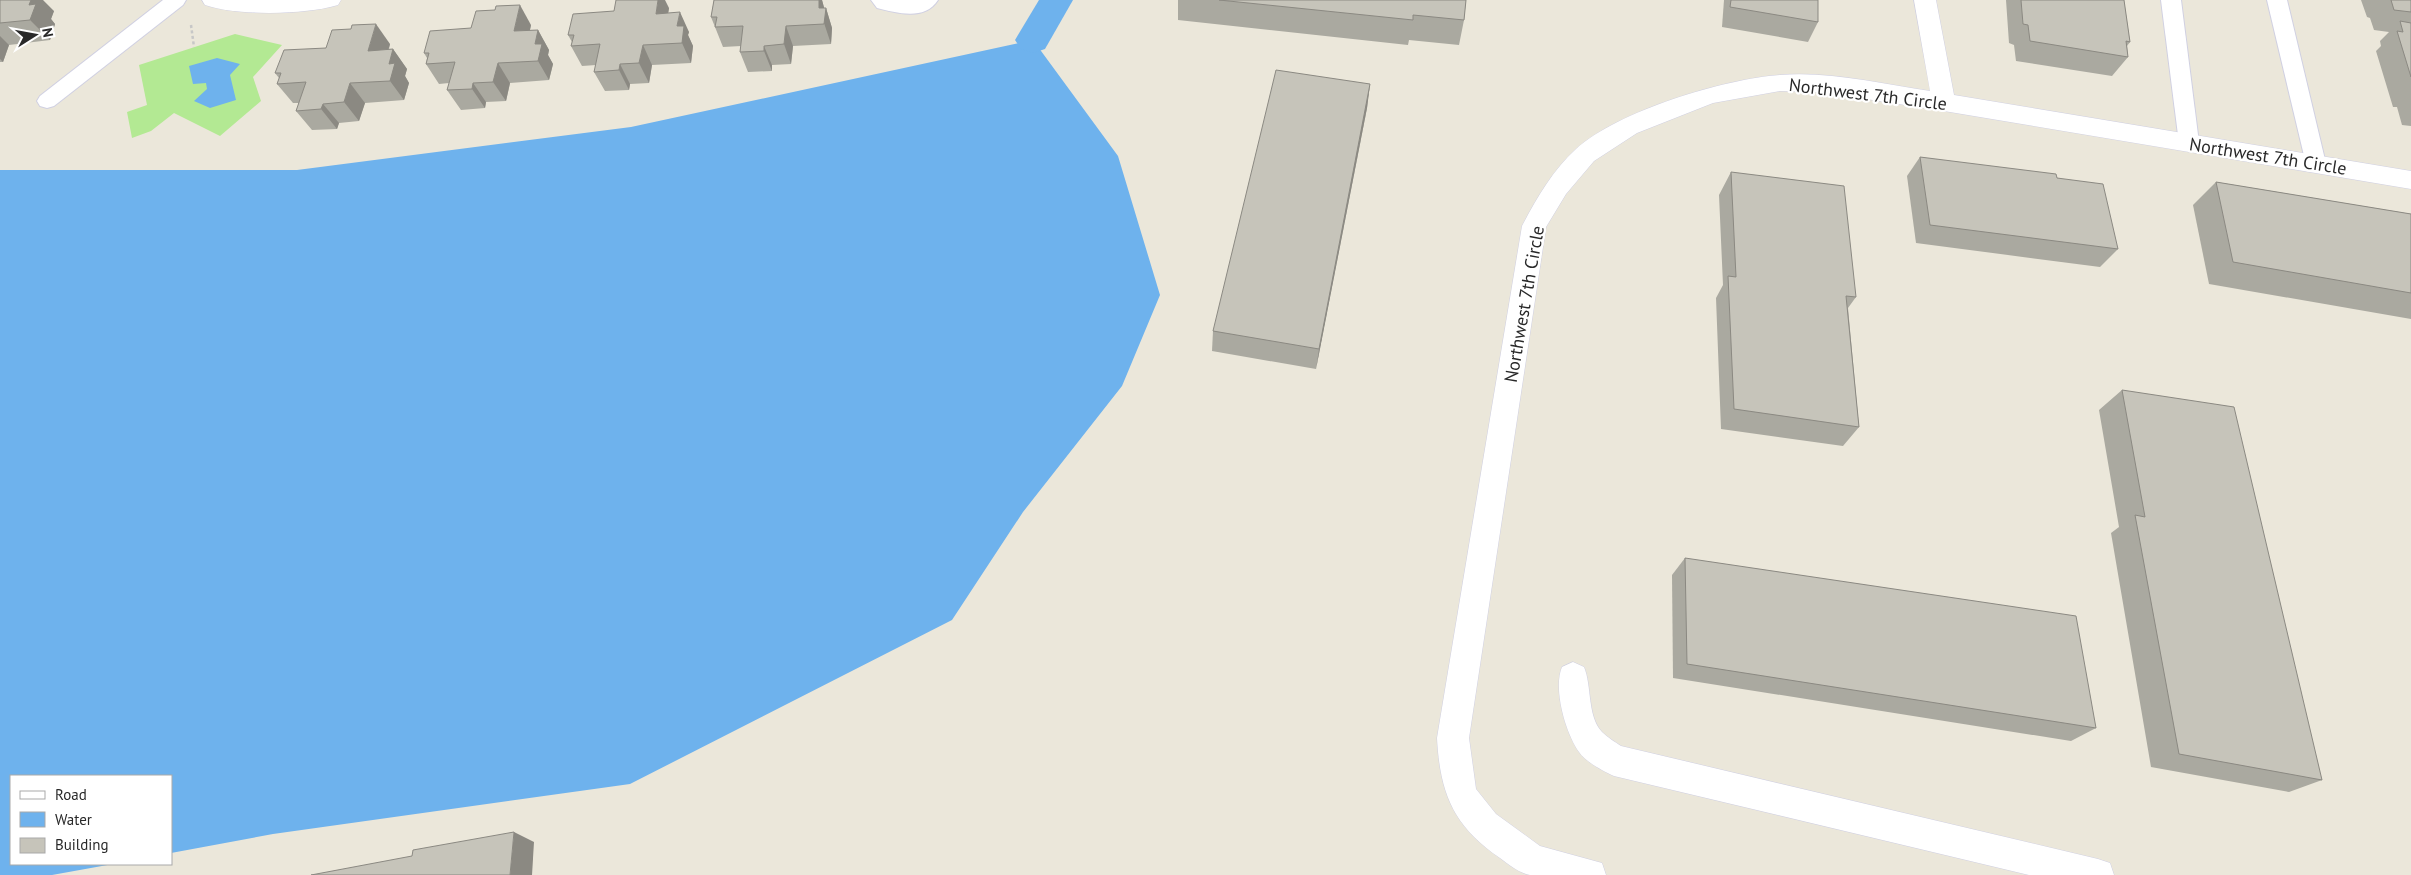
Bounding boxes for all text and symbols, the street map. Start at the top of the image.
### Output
north arrow [10,10,60,60]
text: N [38,26,57,39]
street label: Northwest 7th Circle [1788,73,1948,115]
street label: Northwest 7th Circle [2188,132,2348,180]
street label: Northwest 7th Circle [1499,224,1549,384]
legend [10,775,172,865]
text: Road [55,785,87,804]
text: Water [55,810,92,829]
text: Building [55,835,109,854]

